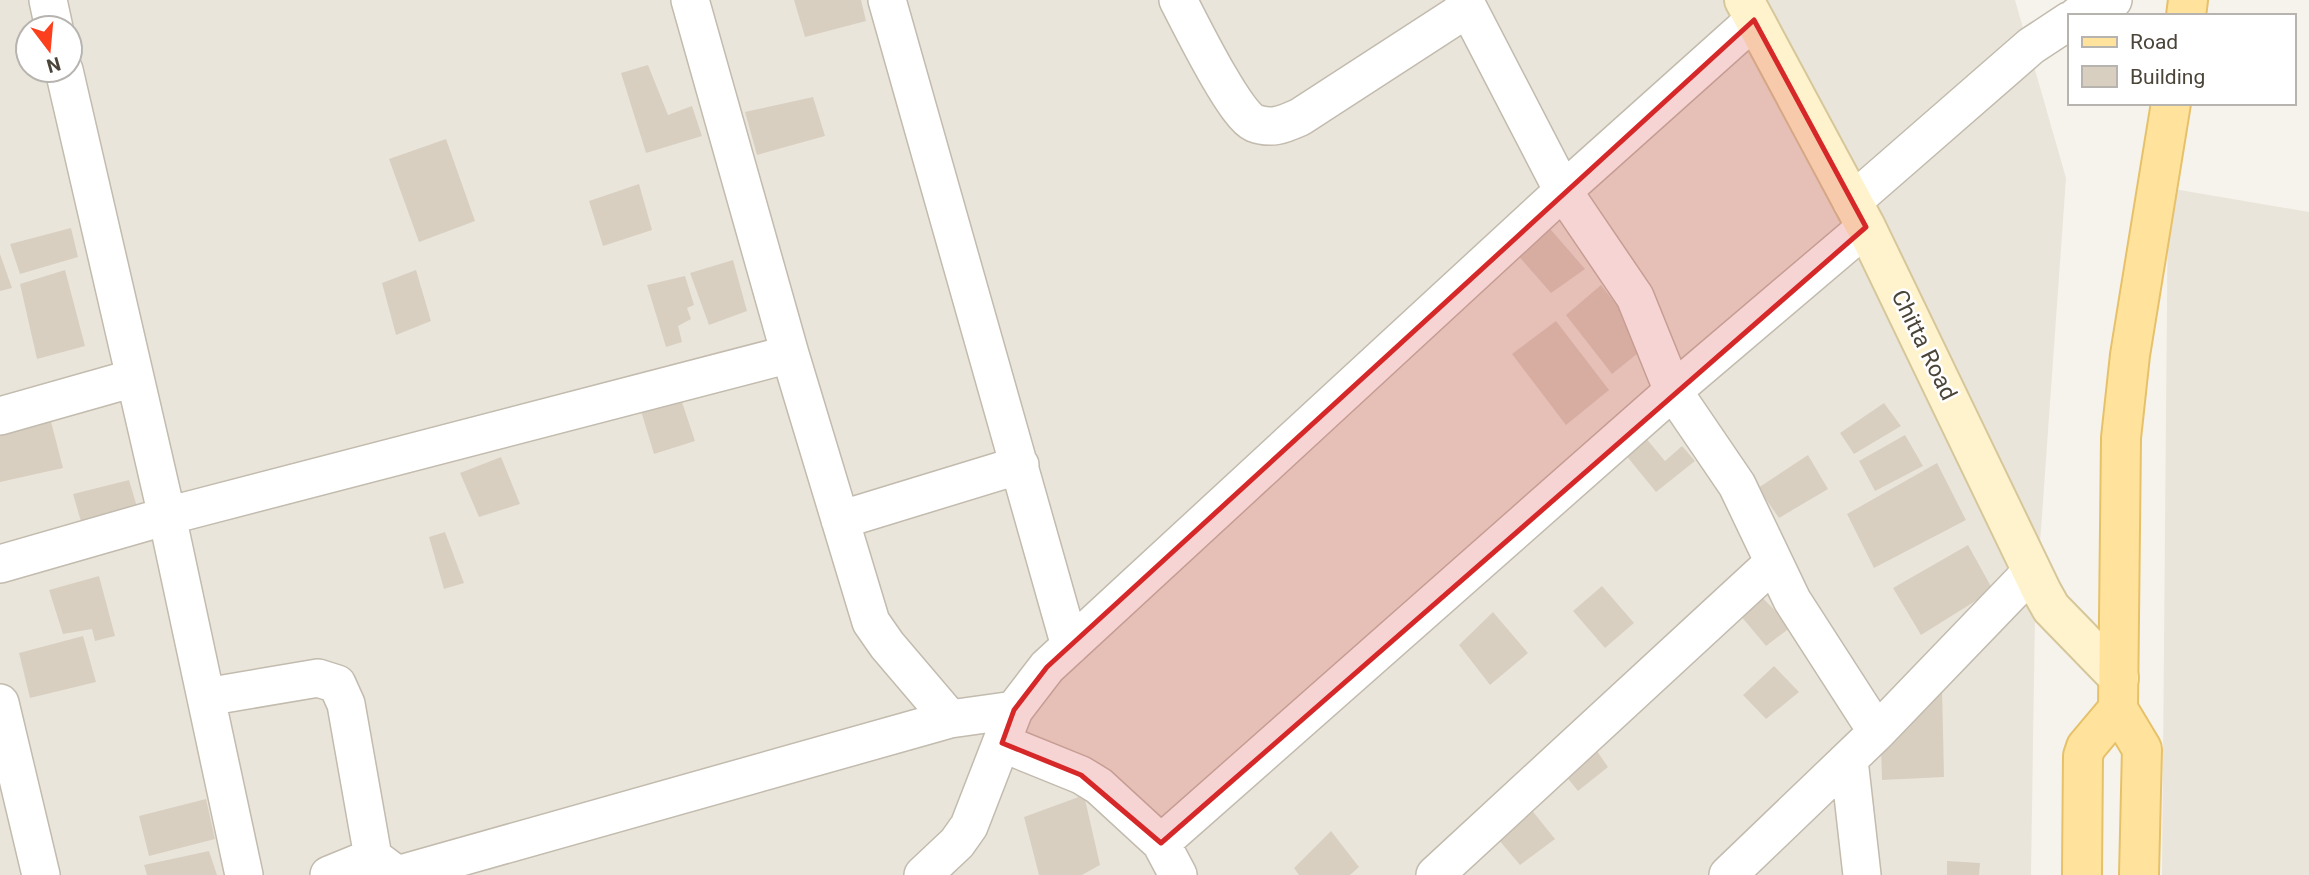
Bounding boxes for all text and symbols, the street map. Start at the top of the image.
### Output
north arrow [14,14,84,84]
legend [2068,14,2295,105]
text: Road [2130,30,2178,54]
text: N [44,52,63,78]
text: Building [2130,65,2205,89]
street label: Chitta Road [1886,285,1962,405]

